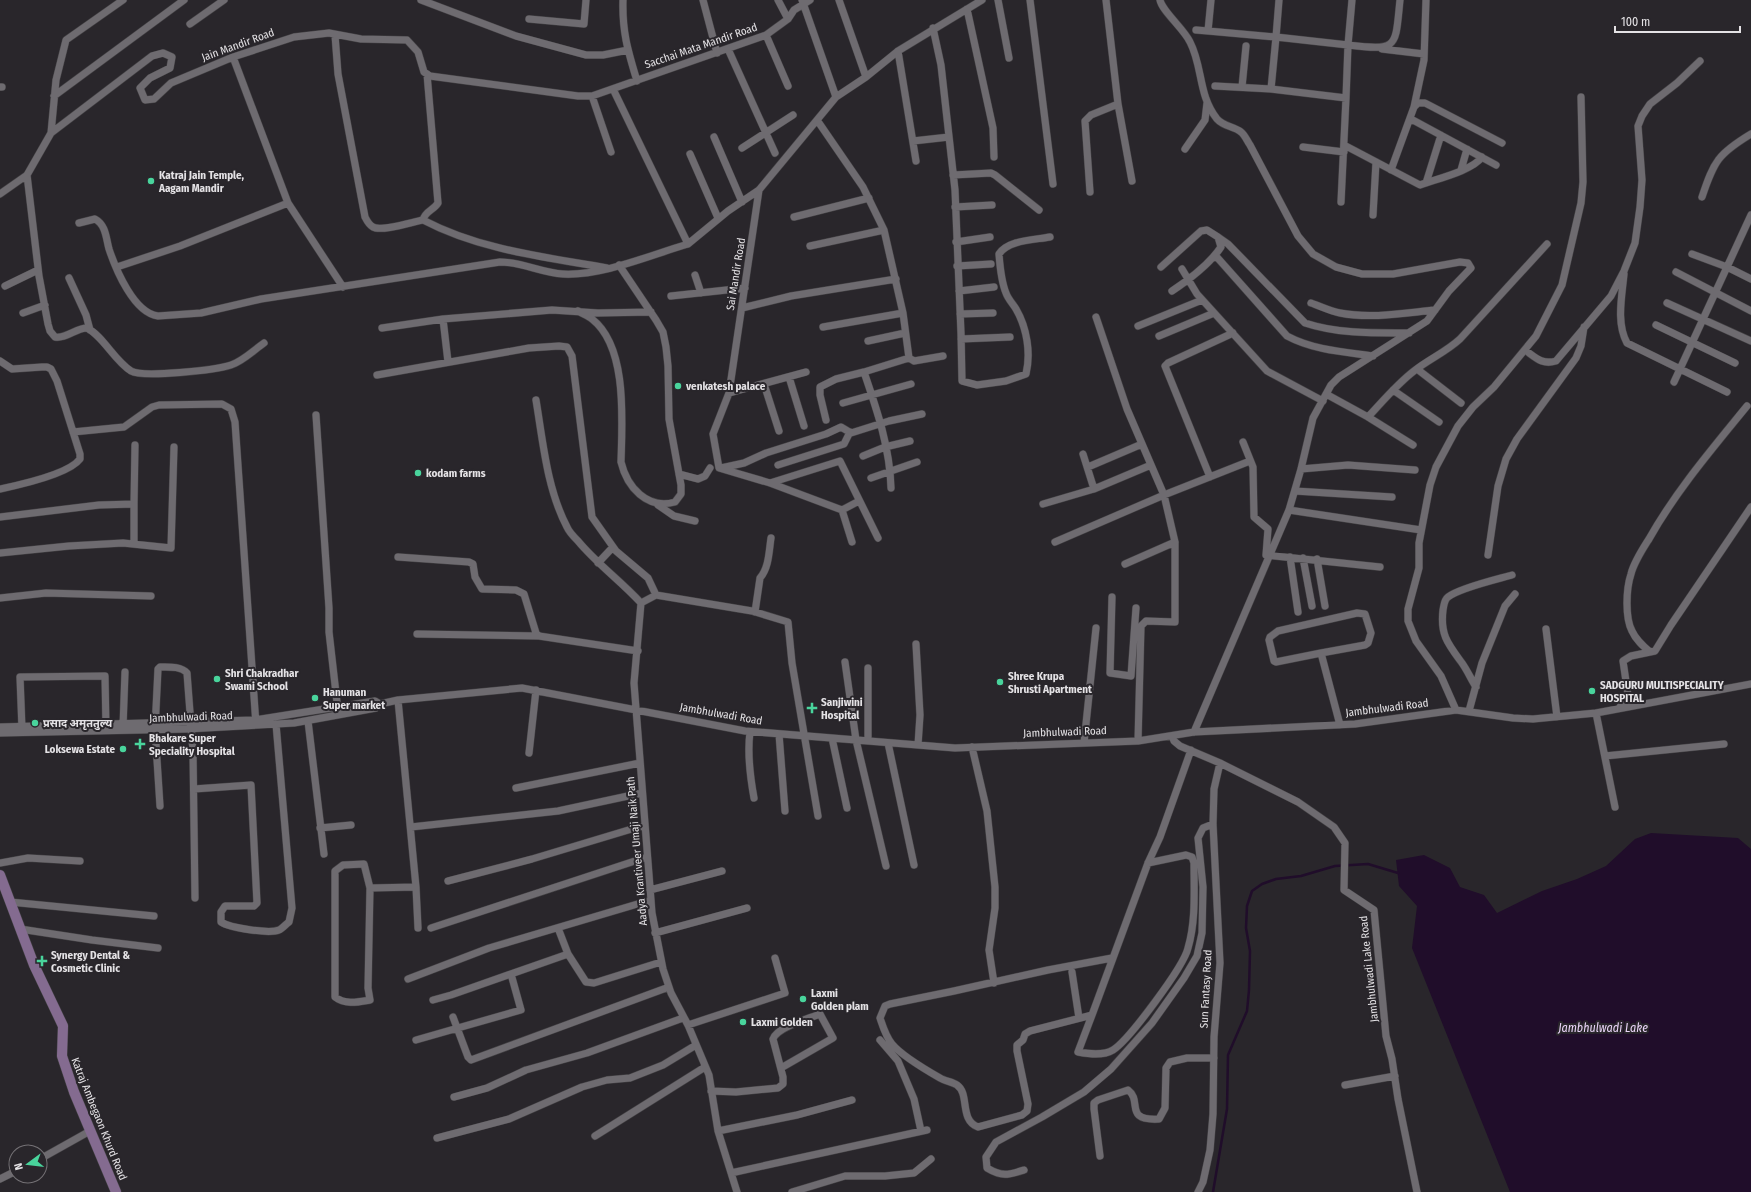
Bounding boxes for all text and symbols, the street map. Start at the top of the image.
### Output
scale bar [1615,8,1740,34]
text: 100 m [1621,15,1650,29]
street label: Sacchai Mata Mandir Road [643,21,759,71]
street label: Jain Mandir Road [200,26,276,64]
place label: Katraj Jain Temple, Aagam Mandir [158,169,245,195]
marker: Katraj Jain Temple, Aagam Mandir [146,176,156,186]
street label: Sai Mandir Road [724,237,748,311]
place label: venkatesh palace [685,380,766,393]
marker: venkatesh palace [673,381,683,391]
place label: kodam farms [426,467,486,480]
marker: kodam farms [413,468,423,478]
place label: Shri Chakradhar Swami School [225,667,300,693]
place label: Shree Krupa Shrusti Apartment [1008,670,1092,696]
marker: Shri Chakradhar Swami School [212,674,222,684]
marker: Shree Krupa Shrusti Apartment [995,677,1005,687]
place label: SADGURU MULTISPECIALITY HOSPITAL [1600,679,1725,705]
place label: Hanuman Super market [323,686,385,712]
marker: SADGURU MULTISPECIALITY HOSPITAL [1587,686,1597,696]
marker: Hanuman Super market [310,693,320,703]
place label: Sanjiwini Hospital [821,696,863,722]
street label: Jambhulwadi Road [1345,696,1429,720]
street label: Jambhulwadi Road [679,700,763,728]
marker: Sanjiwini Hospital [806,702,818,714]
street label: Jambhulwadi Road [149,709,233,725]
place label: प्रसाद अमृततुल्य [43,717,113,731]
marker: प्रसाद अमृततुल्य [30,718,40,728]
street label: Jambhulwadi Road [1023,724,1107,740]
place label: Bhakare Super Speciality Hospital [149,732,236,758]
marker: Bhakare Super Speciality Hospital [134,738,146,750]
place label: Loksewa Estate [45,743,115,756]
marker: Loksewa Estate [118,744,128,754]
street label: Aadya Krantiveer Umaji Naik Path [624,776,650,926]
street label: Jambhulwadi Lake Road [1357,915,1381,1023]
place label: Synergy Dental & Cosmetic Clinic [51,949,130,975]
street label: Sun Fantasy Road [1197,949,1215,1029]
marker: Synergy Dental & Cosmetic Clinic [36,955,48,967]
place label: Laxmi Golden plam [811,987,869,1013]
marker: Laxmi Golden plam [798,994,808,1004]
place label: Laxmi Golden [751,1016,813,1029]
marker: Laxmi Golden [738,1017,748,1027]
water label: Jambhulwadi Lake [1557,1021,1648,1035]
street label: Katraj Ambegaon Khurd Road [68,1056,130,1182]
north arrow [8,1144,48,1184]
text: N [12,1162,26,1171]

